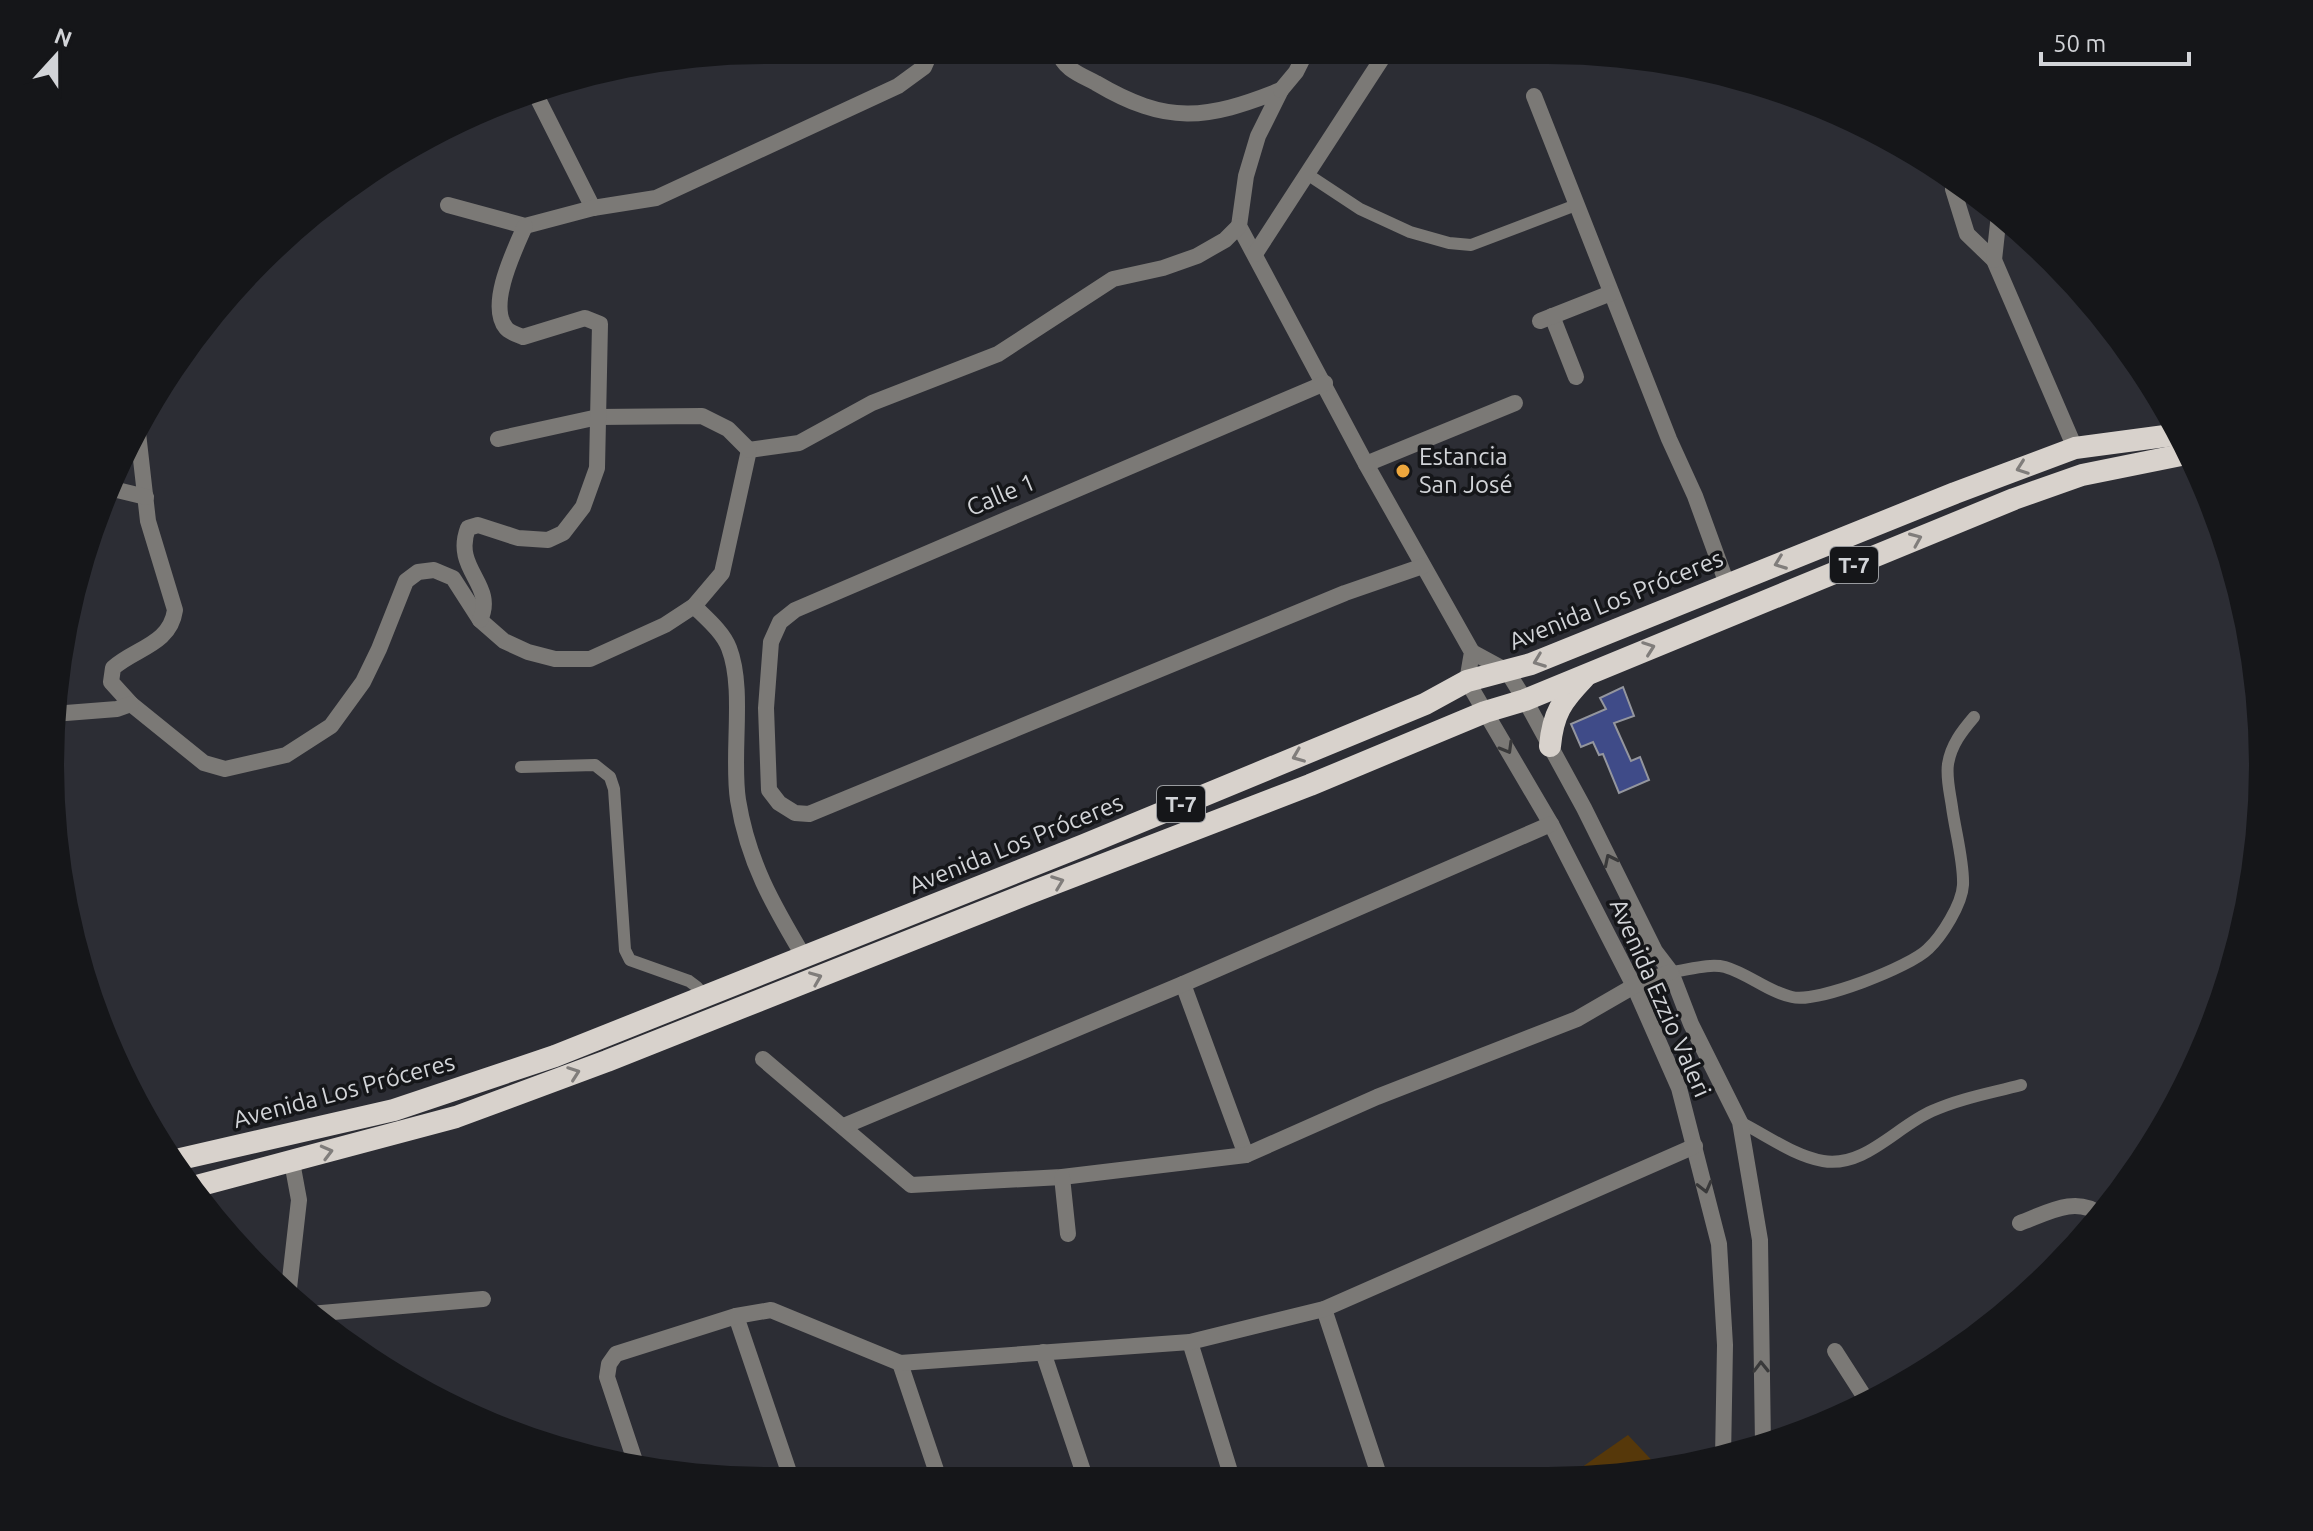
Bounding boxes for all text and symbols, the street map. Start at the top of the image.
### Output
north arrow [16,16,96,96]
scale bar [2041,16,2189,66]
text: N [51,22,75,51]
text: 50 m [2053,30,2106,57]
place label: Estancia San José [1419,443,1513,498]
one-way arrow [2016,458,2030,475]
marker: Estancia San José [1394,462,1412,480]
street label: Calle 1 [962,468,1039,521]
one-way arrow [1908,533,1922,549]
street label: Avenida Los Próceres [1505,544,1727,655]
road number: T-7 [1830,547,1878,583]
one-way arrow [1774,554,1788,570]
one-way arrow [1641,642,1655,658]
one-way arrow [1533,651,1547,668]
one-way arrow [1497,739,1513,754]
one-way arrow [1292,747,1306,763]
road number: T-7 [1157,786,1205,822]
street label: Avenida Los Próceres [905,788,1127,899]
one-way arrow [1604,854,1620,869]
one-way arrow [1050,875,1064,892]
street label: Avenida Ezzio Valeri [1605,894,1716,1101]
one-way arrow [808,971,822,988]
street label: Avenida Los Próceres [230,1048,458,1133]
one-way arrow [566,1066,580,1083]
one-way arrow [319,1145,333,1162]
one-way arrow [1696,1180,1713,1194]
one-way arrow [1753,1360,1770,1373]

